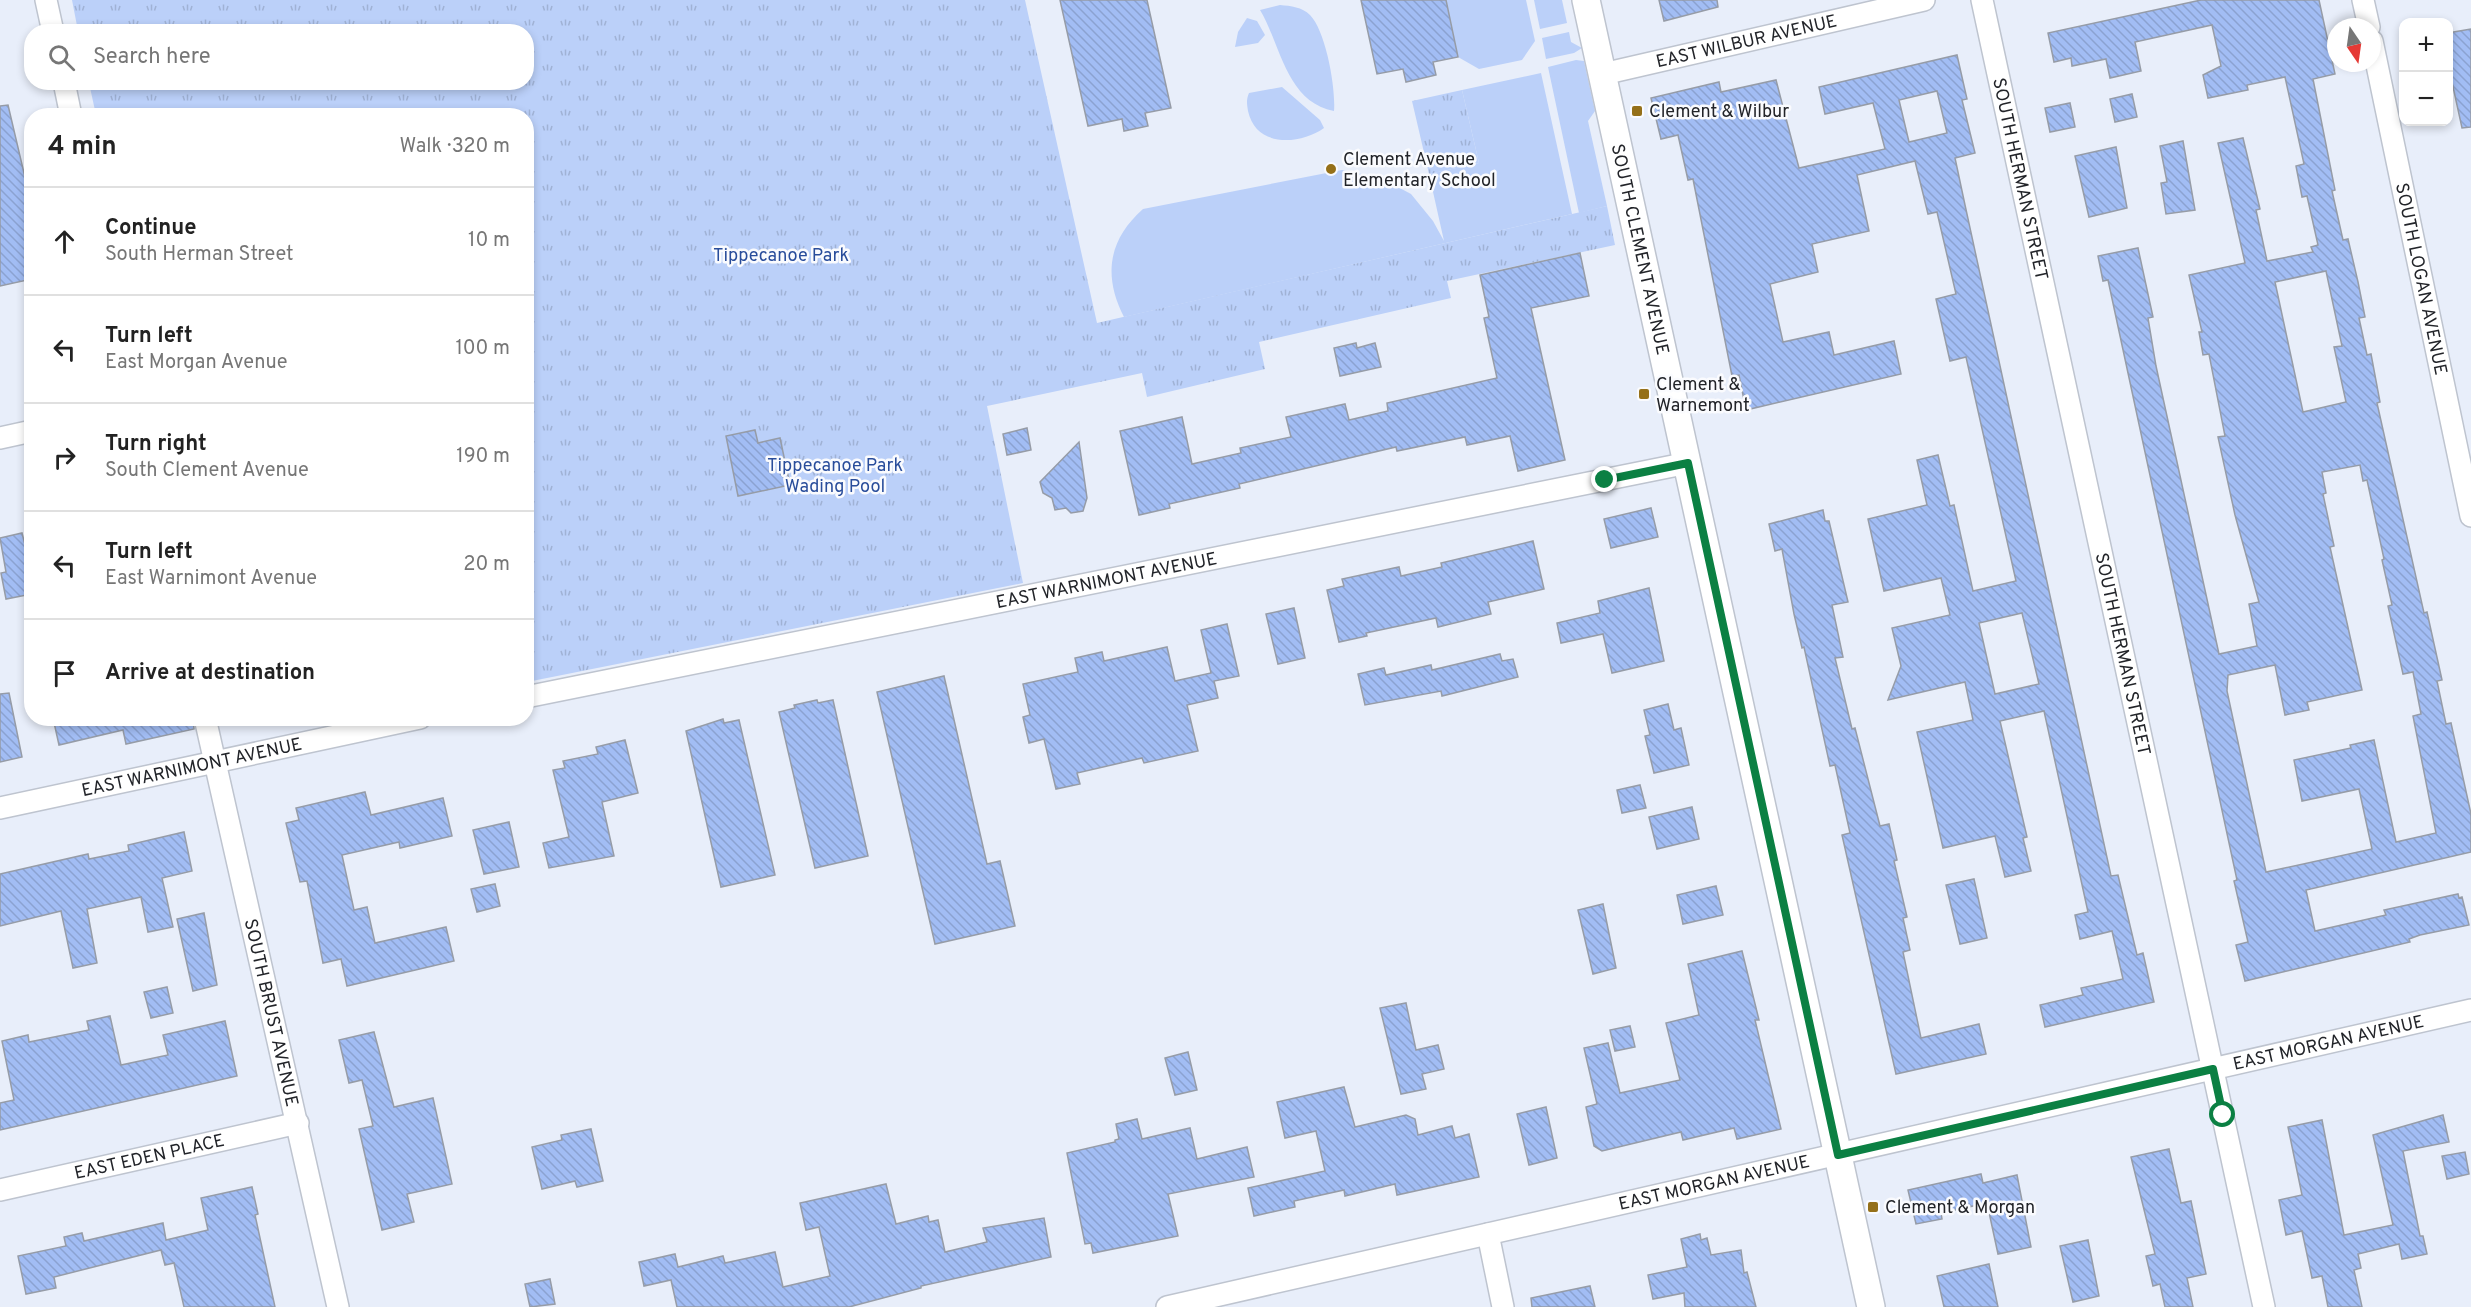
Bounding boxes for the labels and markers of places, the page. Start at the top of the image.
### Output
place label: Clement & Wilbur [1649,101,1789,124]
marker: Clement & Wilbur [1630,104,1644,118]
place label: Clement Avenue Elementary School [1343,149,1496,193]
marker: Clement Avenue Elementary School [1324,162,1338,176]
place label: Clement & Warnemont [1656,374,1750,418]
marker: Clement & Warnemont [1637,387,1651,401]
place label: Clement & Morgan [1885,1197,2035,1220]
marker: Clement & Morgan [1866,1200,1880,1214]

